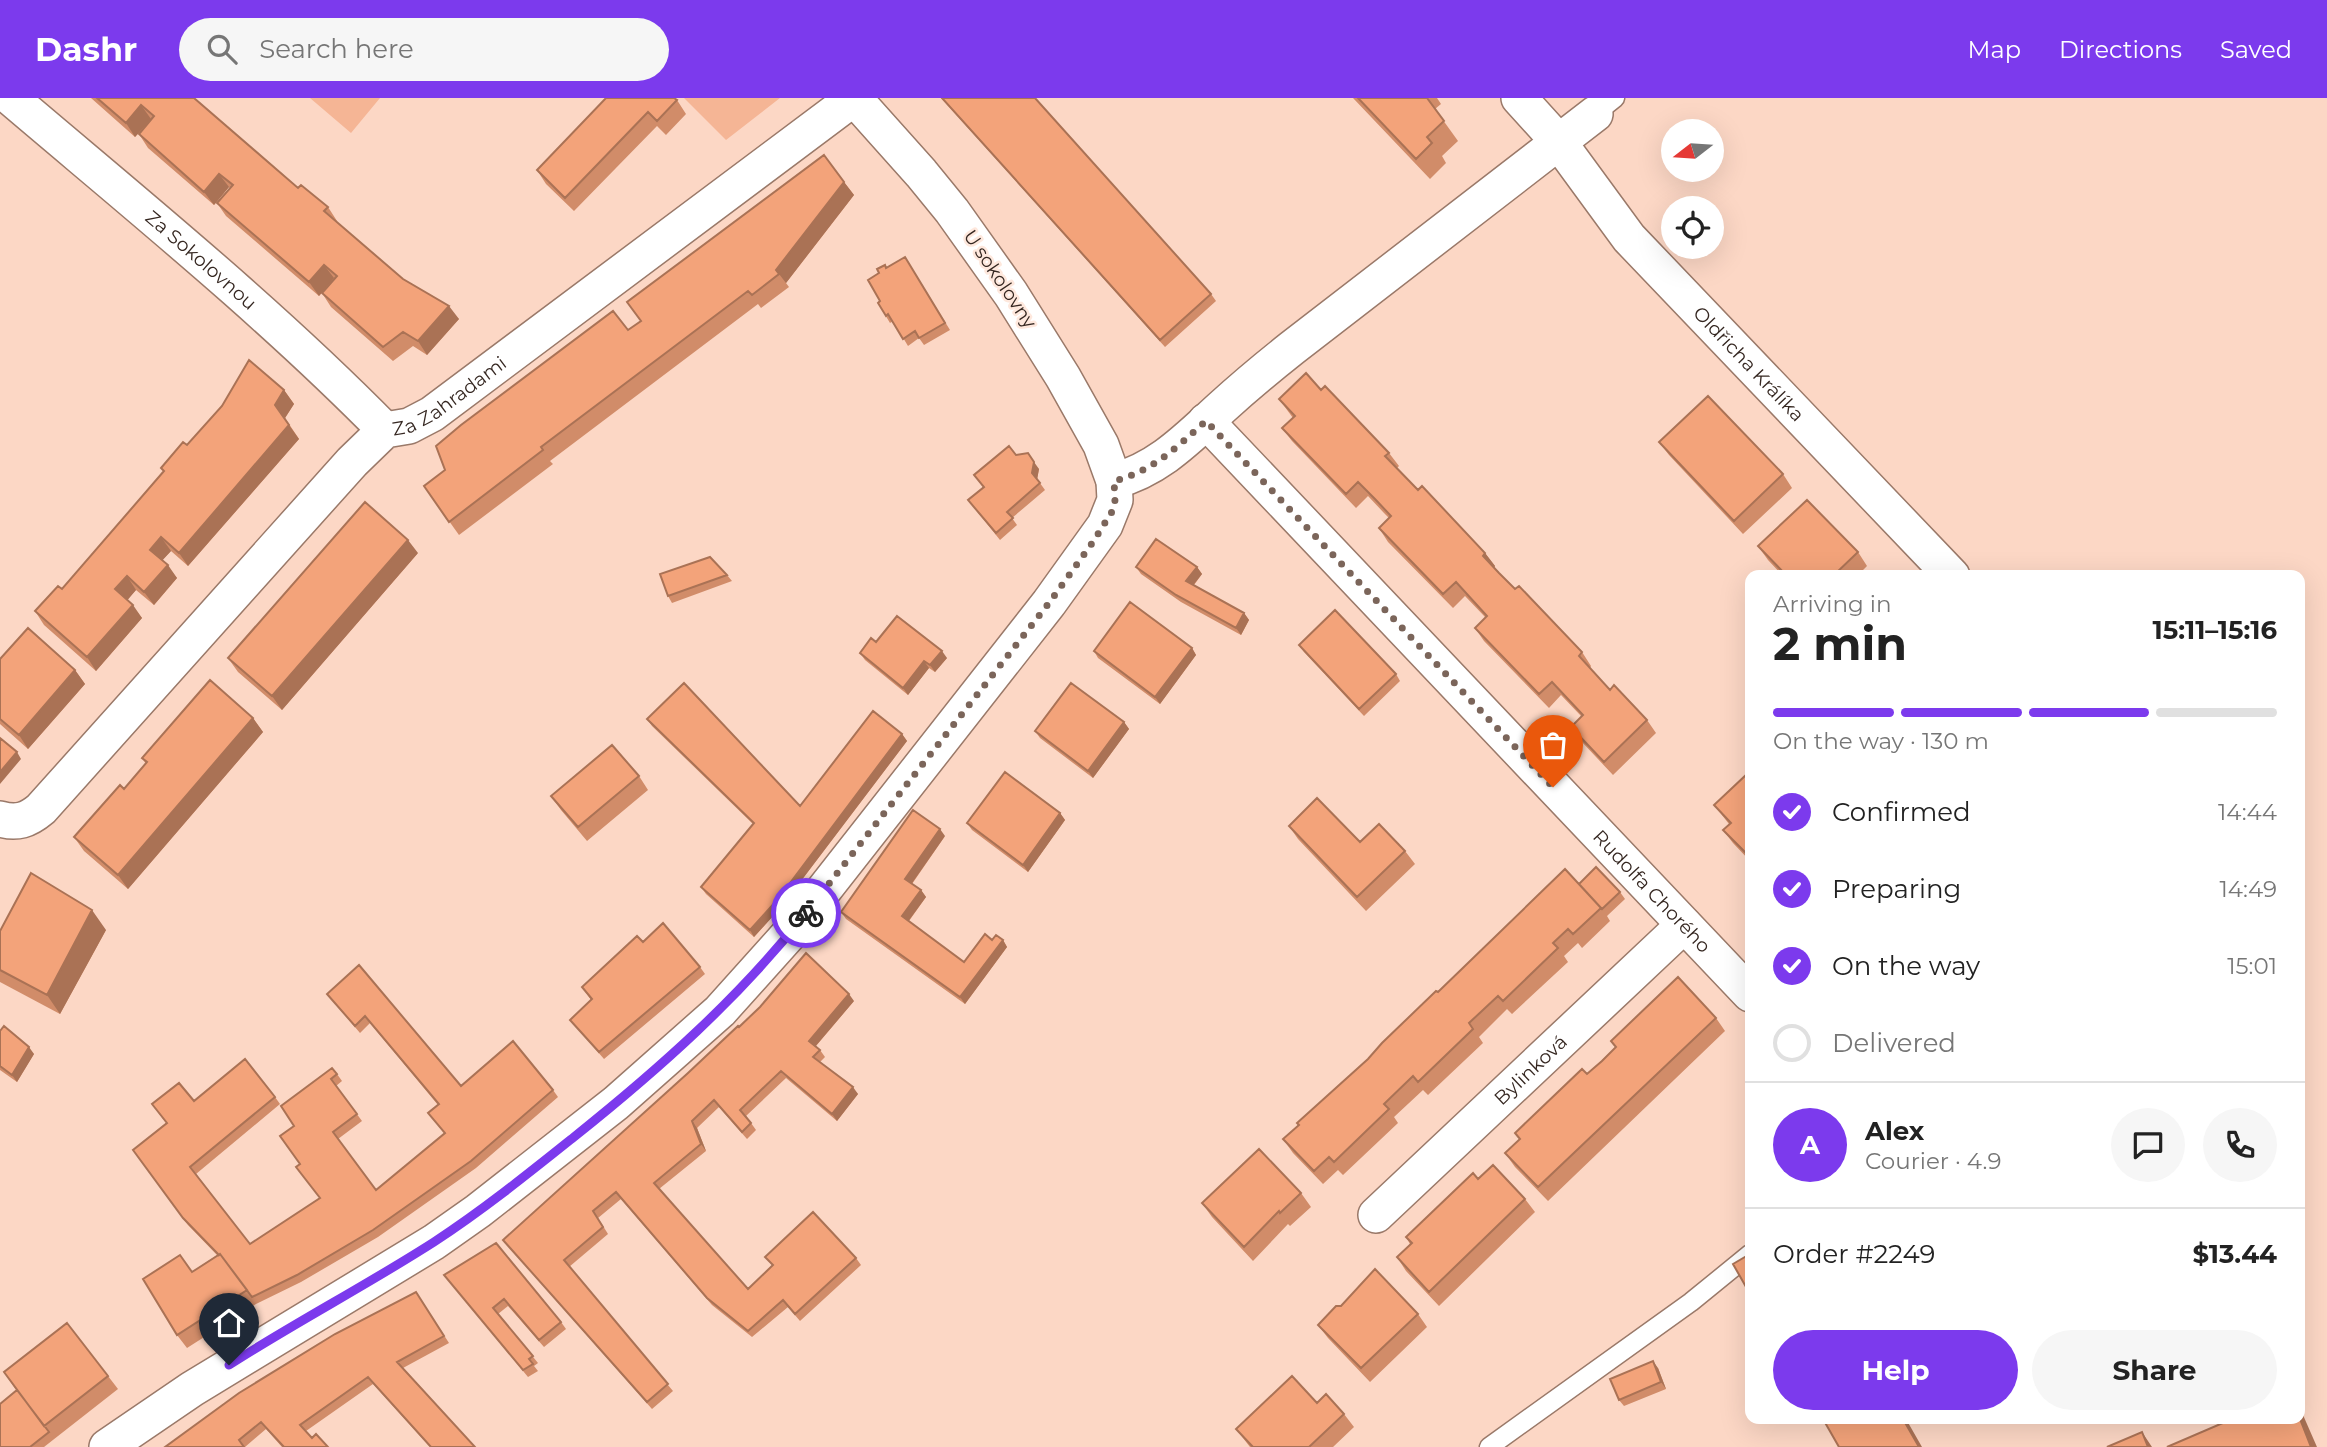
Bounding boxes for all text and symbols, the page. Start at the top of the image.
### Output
search box [179,18,669,81]
text: Dashr [35,29,137,69]
icon: search [203,30,241,68]
text: Search here [259,33,414,65]
text: Map [1968,35,2021,64]
text: Directions [2059,35,2182,64]
text: Saved [2220,35,2292,64]
north arrow [1661,119,1724,182]
map controls [1661,119,1724,259]
button: locate [1661,196,1724,259]
street label: Za Sokolovnou [141,206,262,314]
street label: U sokolovny [959,225,1042,333]
street label: Oldřicha Králíka [1689,301,1809,426]
street label: Za Zahradami [390,351,511,440]
text: Arriving in [1773,590,1892,618]
text: 15:11–15:16 [2152,614,2277,646]
text: 2 min [1773,615,1907,672]
pin [1523,715,1583,787]
icon: bag [1534,726,1572,764]
text: On the way · 130 m [1773,727,1989,755]
icon: check [1773,793,1811,831]
text: Confirmed [1832,796,1971,828]
text: 14:44 [2218,798,2277,826]
street label: Rudolfa Chorého [1588,825,1716,957]
icon: check [1773,870,1811,908]
text: Preparing [1832,873,1961,905]
text: 14:49 [2219,875,2277,903]
courier [771,878,841,948]
icon: bike [787,894,825,932]
icon: check [1773,947,1811,985]
text: On the way [1832,950,1980,982]
text: 15:01 [2227,952,2277,980]
text: Delivered [1832,1027,1956,1059]
street label: Bylinková [1489,1030,1572,1109]
button: chat [2111,1108,2185,1182]
button: phone [2203,1108,2277,1182]
text: Alex [1865,1115,1924,1147]
text: A [1800,1129,1820,1161]
text: Courier · 4.9 [1865,1147,2001,1175]
text: Order #2249 [1773,1238,1935,1270]
text: $13.44 [2192,1238,2277,1270]
pin [199,1293,259,1365]
icon: home [210,1304,248,1342]
button: Help [1773,1330,2018,1410]
button: Share [2032,1330,2277,1410]

